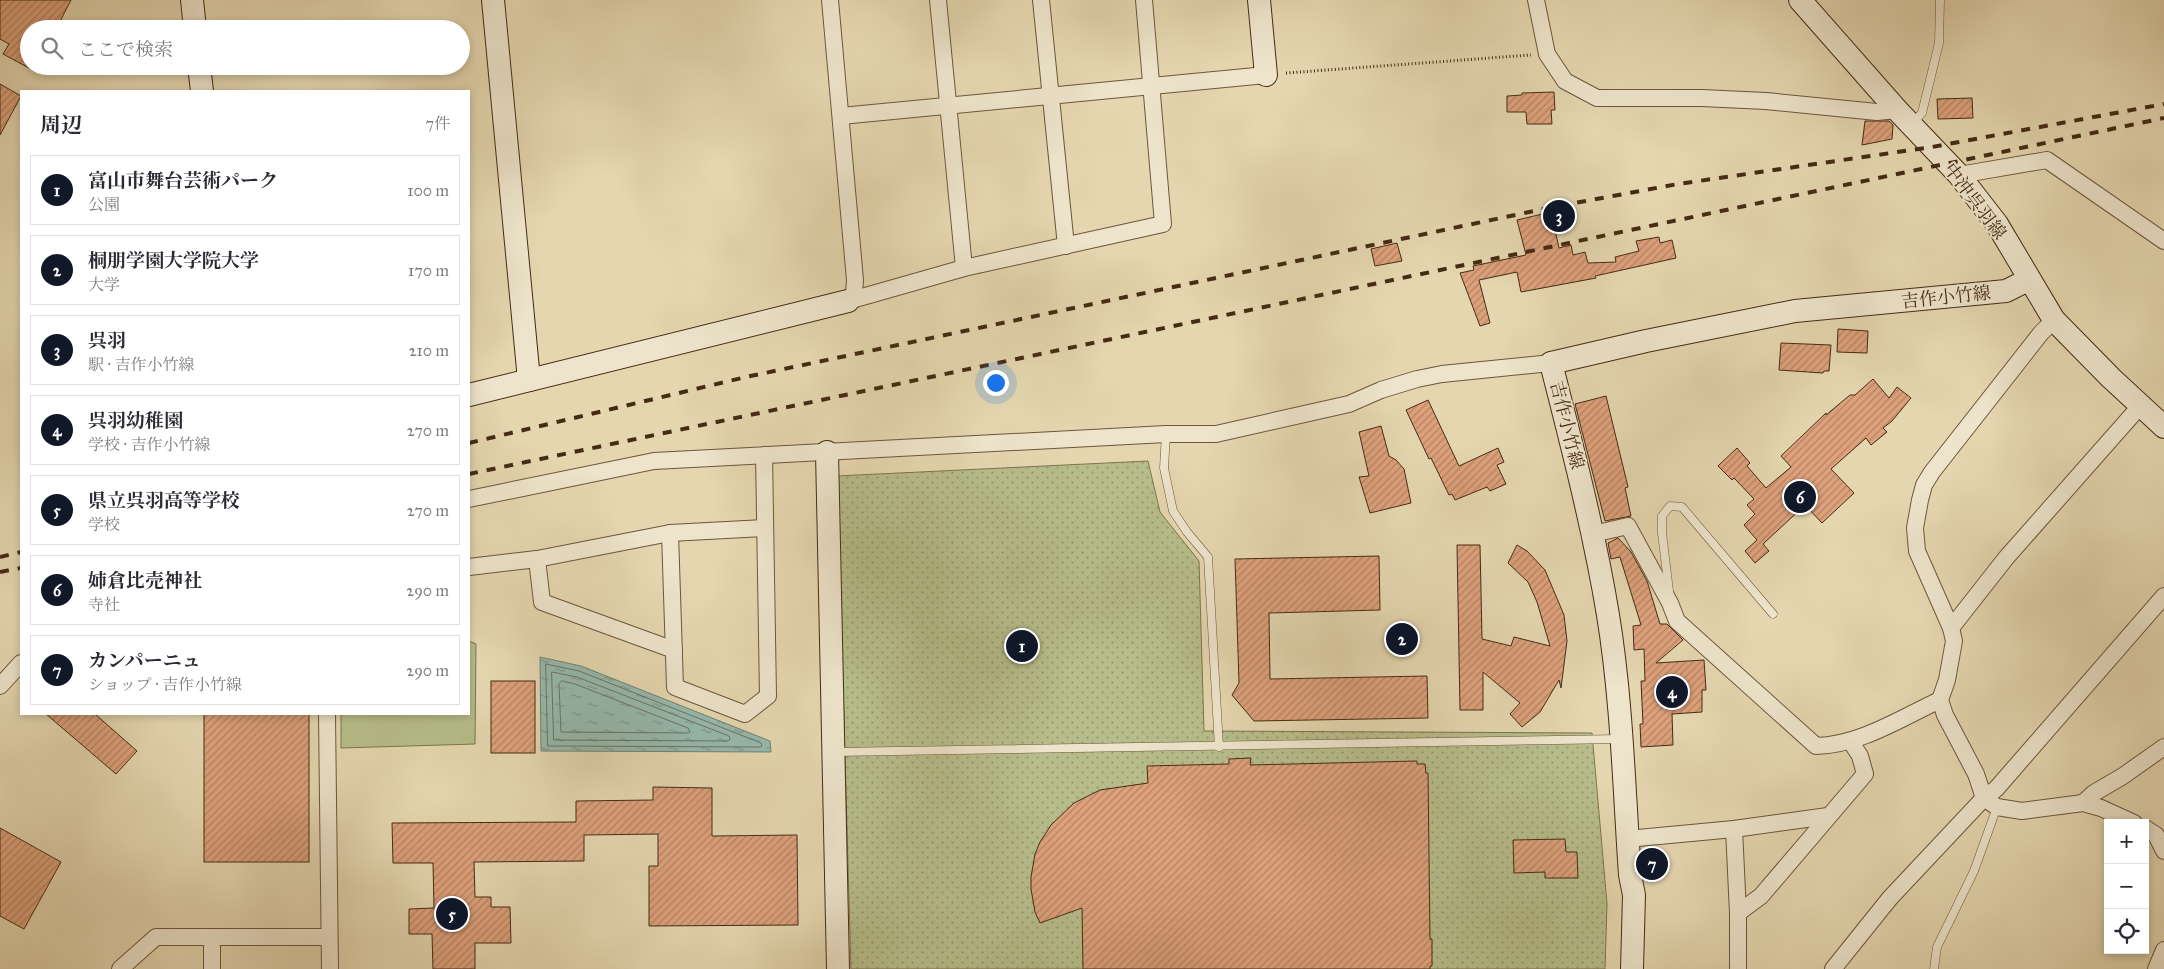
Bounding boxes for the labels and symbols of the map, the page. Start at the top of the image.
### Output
street label: 中沖呉羽線 [1939,158,2011,244]
pin: 3 [1543,197,1575,235]
street label: 吉作小竹線 [1900,281,1992,313]
your location [983,370,1009,396]
street label: 吉作小竹線 [1545,379,1589,471]
pin: 6 [1784,478,1816,516]
pin: 2 [1386,620,1418,658]
pin: 1 [1006,627,1038,665]
pin: 4 [1656,673,1688,711]
pin: 7 [1636,845,1668,883]
pin: 5 [436,895,468,933]

